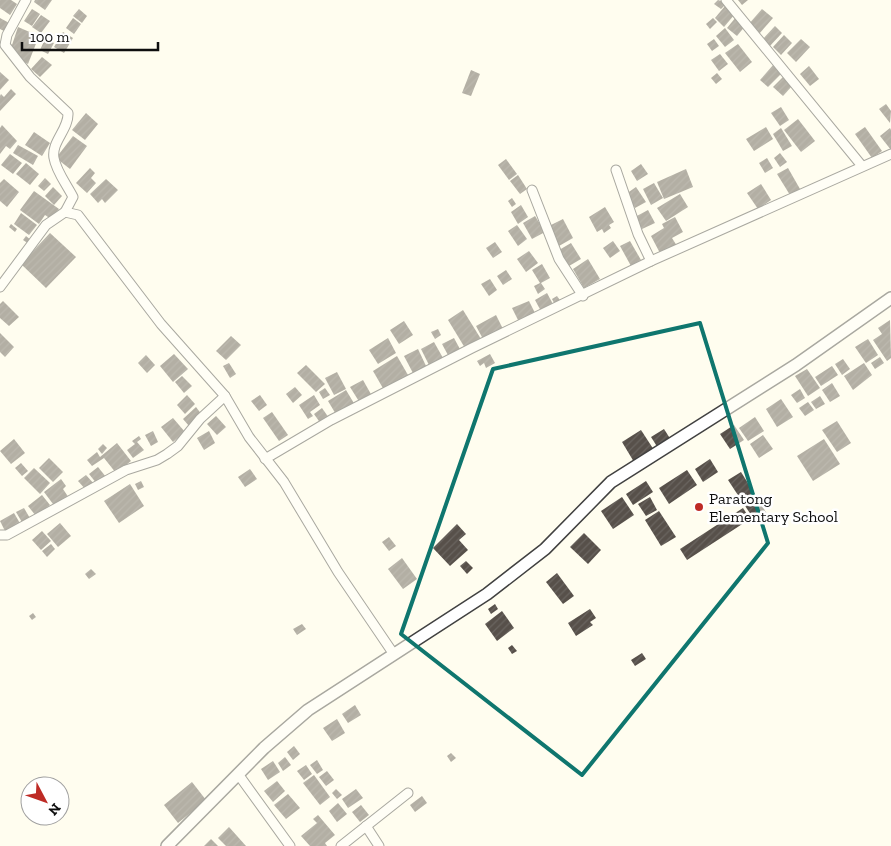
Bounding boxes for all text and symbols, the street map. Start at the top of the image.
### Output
scale bar [22,20,159,52]
text: 100 m [30,28,69,46]
place label: Paratong Elementary School [709,489,838,526]
marker: Paratong Elementary School [693,501,705,513]
north arrow [20,776,70,826]
text: N [44,800,64,819]

